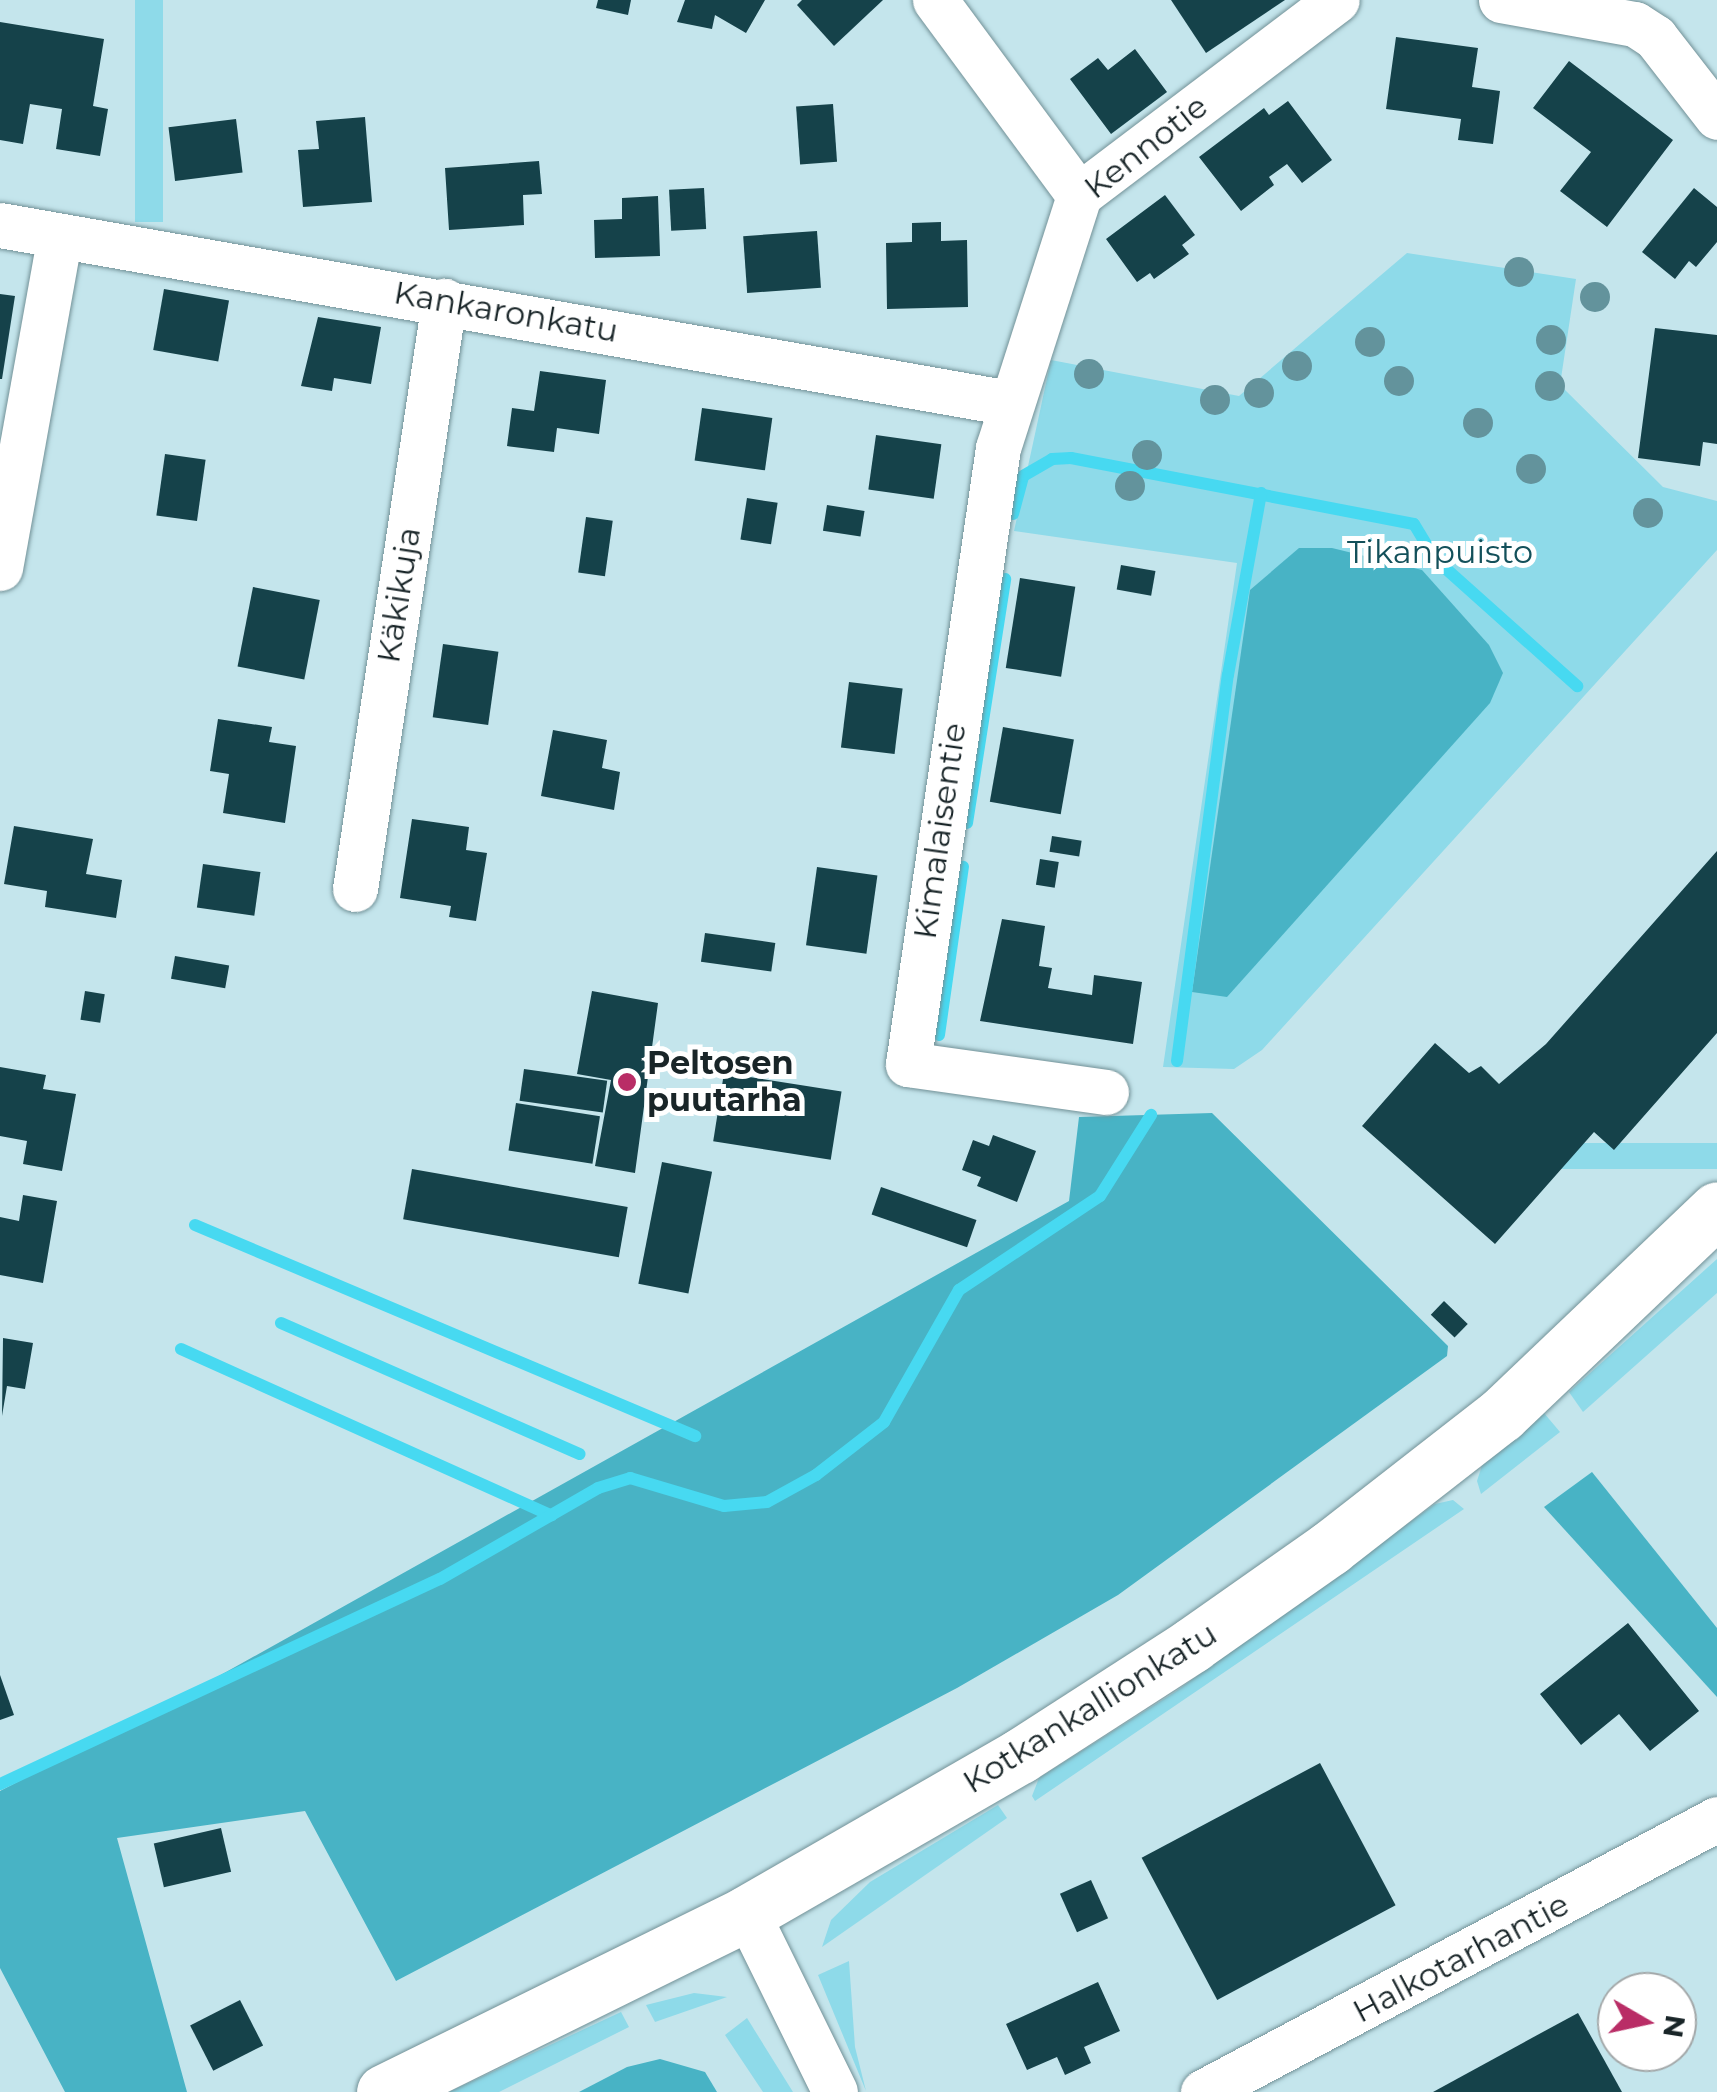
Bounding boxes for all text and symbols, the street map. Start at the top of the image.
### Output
street label: Kennotie [1077,87,1215,207]
street label: Kankaronkatu [391,273,621,351]
street label: Käkikuja [369,524,429,666]
park label: Tikanpuisto [1347,533,1533,571]
street label: Kimalaisentie [906,720,974,942]
place label: Peltosen puutarha [647,1045,802,1120]
marker: Peltosen puutarha [616,1071,638,1093]
street label: Kotkankallionkatu [956,1614,1224,1802]
street label: Halkotarhantie [1347,1885,1575,2031]
north arrow [1597,1972,1697,2072]
text: N [1656,2013,1693,2040]

